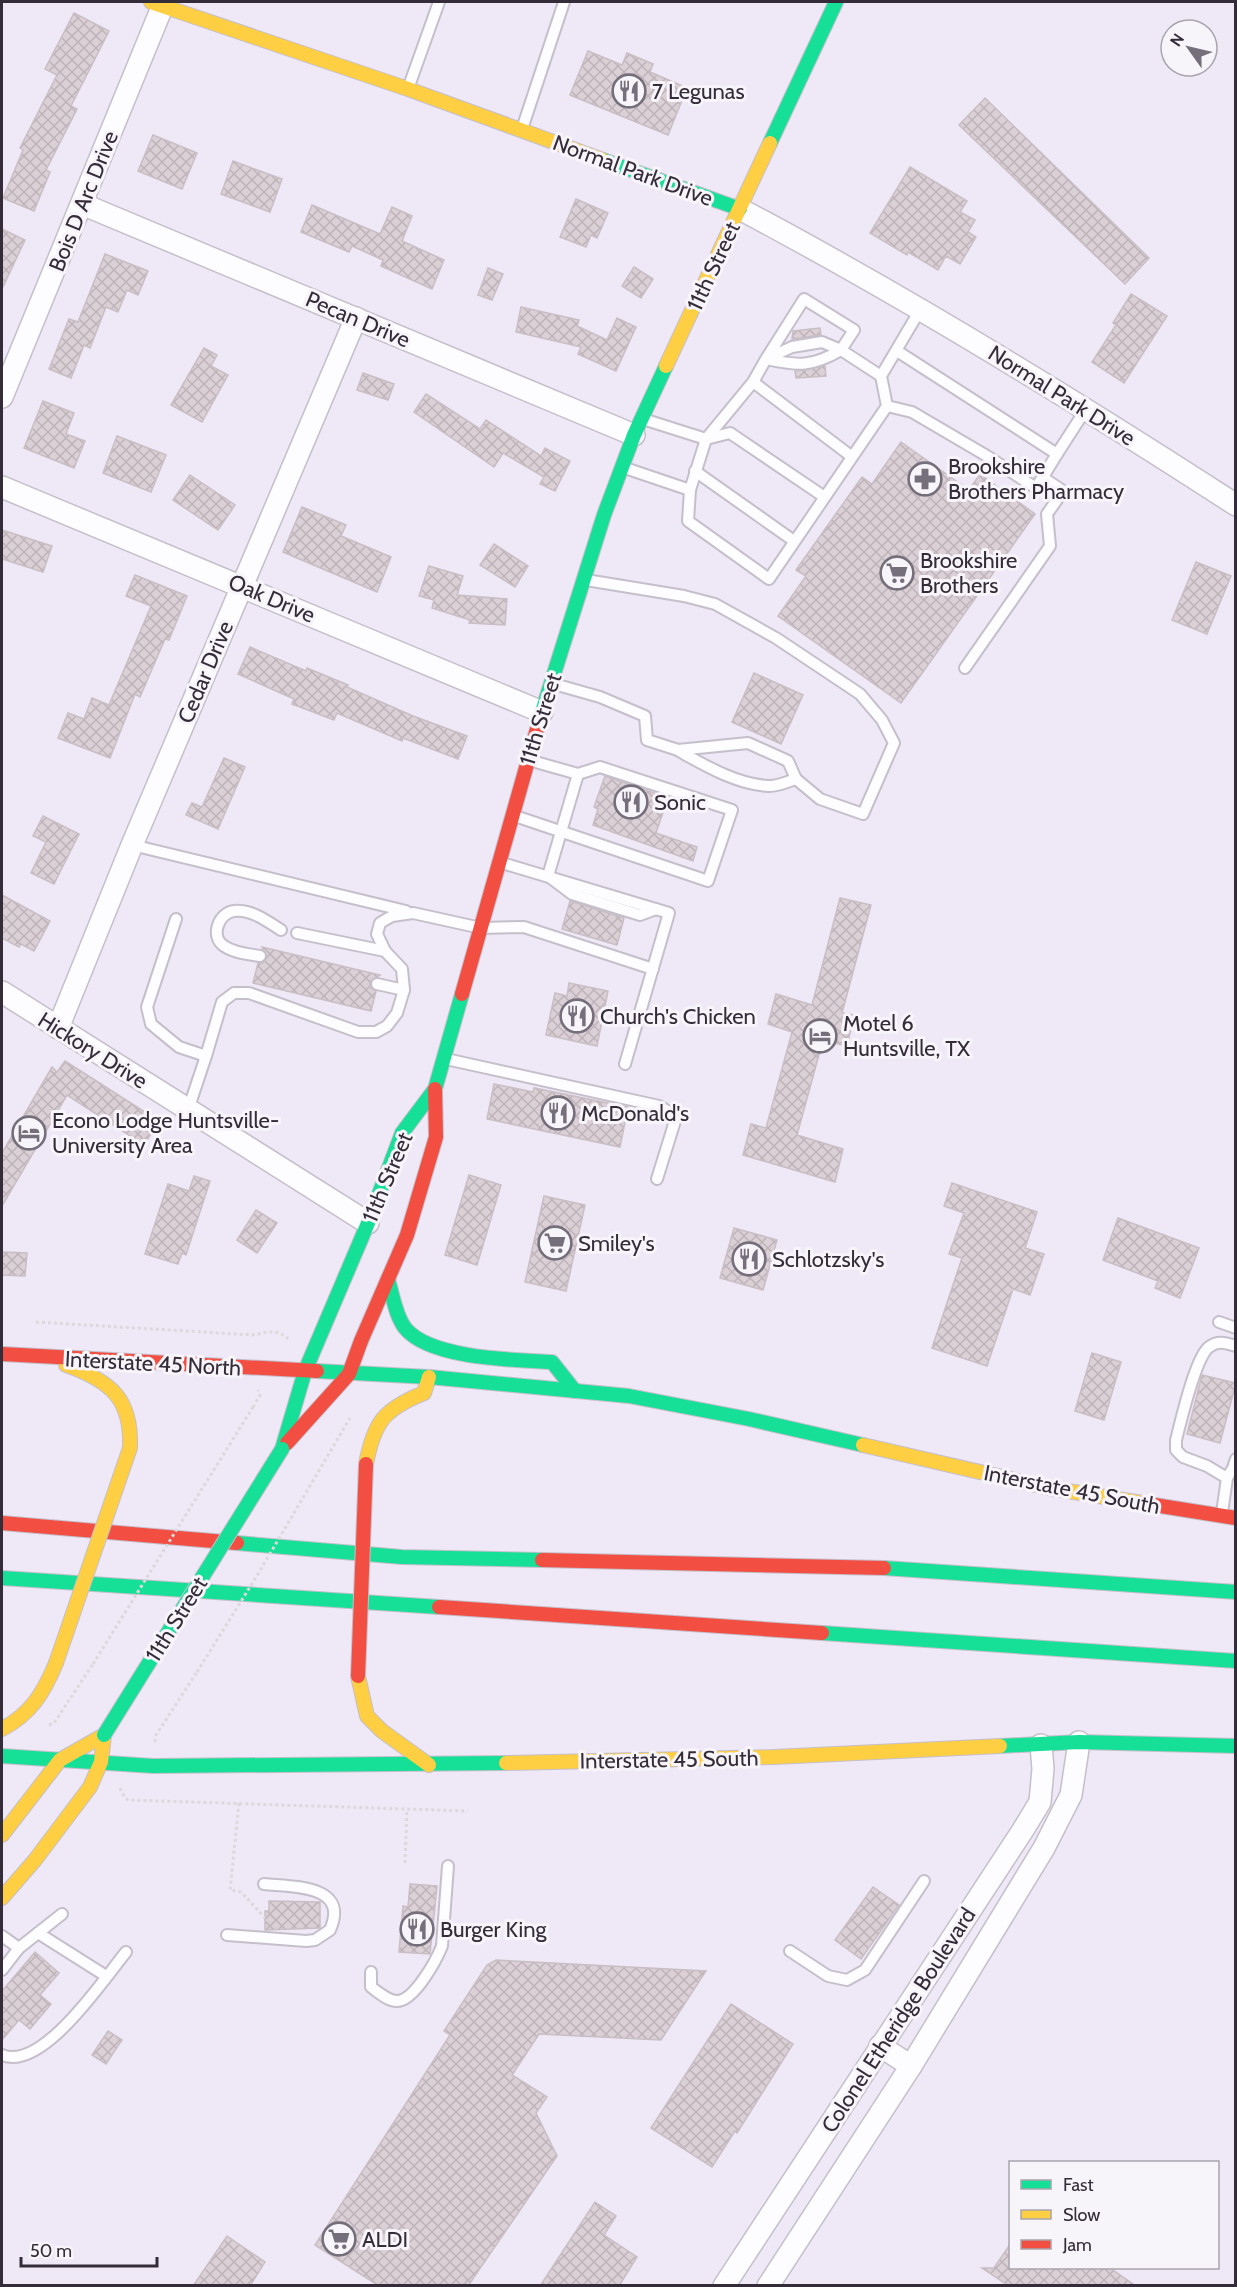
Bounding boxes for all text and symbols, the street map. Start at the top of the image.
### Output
north arrow [1159,18,1219,78]
text: N [1166,30,1188,50]
restaurant icon: 7 Legunas [611,73,647,109]
place label: 7 Legunas [652,78,745,105]
street label: Bois D Arc Drive [43,127,124,276]
street label: Normal Park Drive [549,129,716,212]
street label: 11th Street [681,217,746,315]
street label: Pecan Drive [302,285,414,354]
street label: Normal Park Drive [983,339,1140,451]
place label: Brookshire Brothers Pharmacy [948,453,1124,505]
pharmacy icon: Brookshire Brothers Pharmacy [907,461,943,497]
place label: Brookshire Brothers [920,547,1017,599]
supermarket icon: Brookshire Brothers [879,555,915,591]
street label: Oak Drive [224,568,319,629]
street label: Cedar Drive [172,617,239,727]
street label: 11th Street [514,669,567,769]
restaurant icon: Sonic [613,784,649,820]
place label: Sonic [654,789,706,816]
restaurant icon: Church's Chicken [559,998,595,1034]
place label: Church's Chicken [600,1003,756,1030]
street label: Hickory Drive [33,1006,152,1095]
place label: Motel 6 Huntsville, TX [843,1010,970,1062]
hotel icon: Motel 6 Huntsville, TX [802,1018,838,1054]
restaurant icon: McDonald's [540,1095,576,1131]
place label: McDonald's [581,1100,689,1127]
place label: Econo Lodge Huntsville- University Area [52,1107,279,1159]
hotel icon: Econo Lodge Huntsville- University Area [11,1115,47,1151]
street label: 11th Street [356,1128,419,1226]
supermarket icon: Smiley's [537,1225,573,1261]
place label: Smiley's [578,1230,655,1257]
restaurant icon: Schlotzsky's [731,1241,767,1277]
place label: Schlotzsky's [772,1246,884,1273]
street label: Interstate 45 North [64,1345,242,1382]
street label: Interstate 45 South [982,1459,1162,1520]
street label: 11th Street [140,1571,213,1667]
street label: Interstate 45 South [579,1744,759,1775]
street label: Colonel Etheridge Boulevard [816,1903,981,2138]
restaurant icon: Burger King [399,1911,435,1947]
place label: Burger King [440,1916,547,1943]
legend [1009,2161,1219,2269]
text: Fast [1063,2174,1094,2196]
text: Slow [1063,2204,1100,2226]
supermarket icon: ALDI [321,2221,357,2257]
place label: ALDI [362,2226,408,2253]
scale bar [21,2230,158,2268]
text: Jam [1062,2234,1092,2256]
text: 50 m [30,2240,72,2262]

